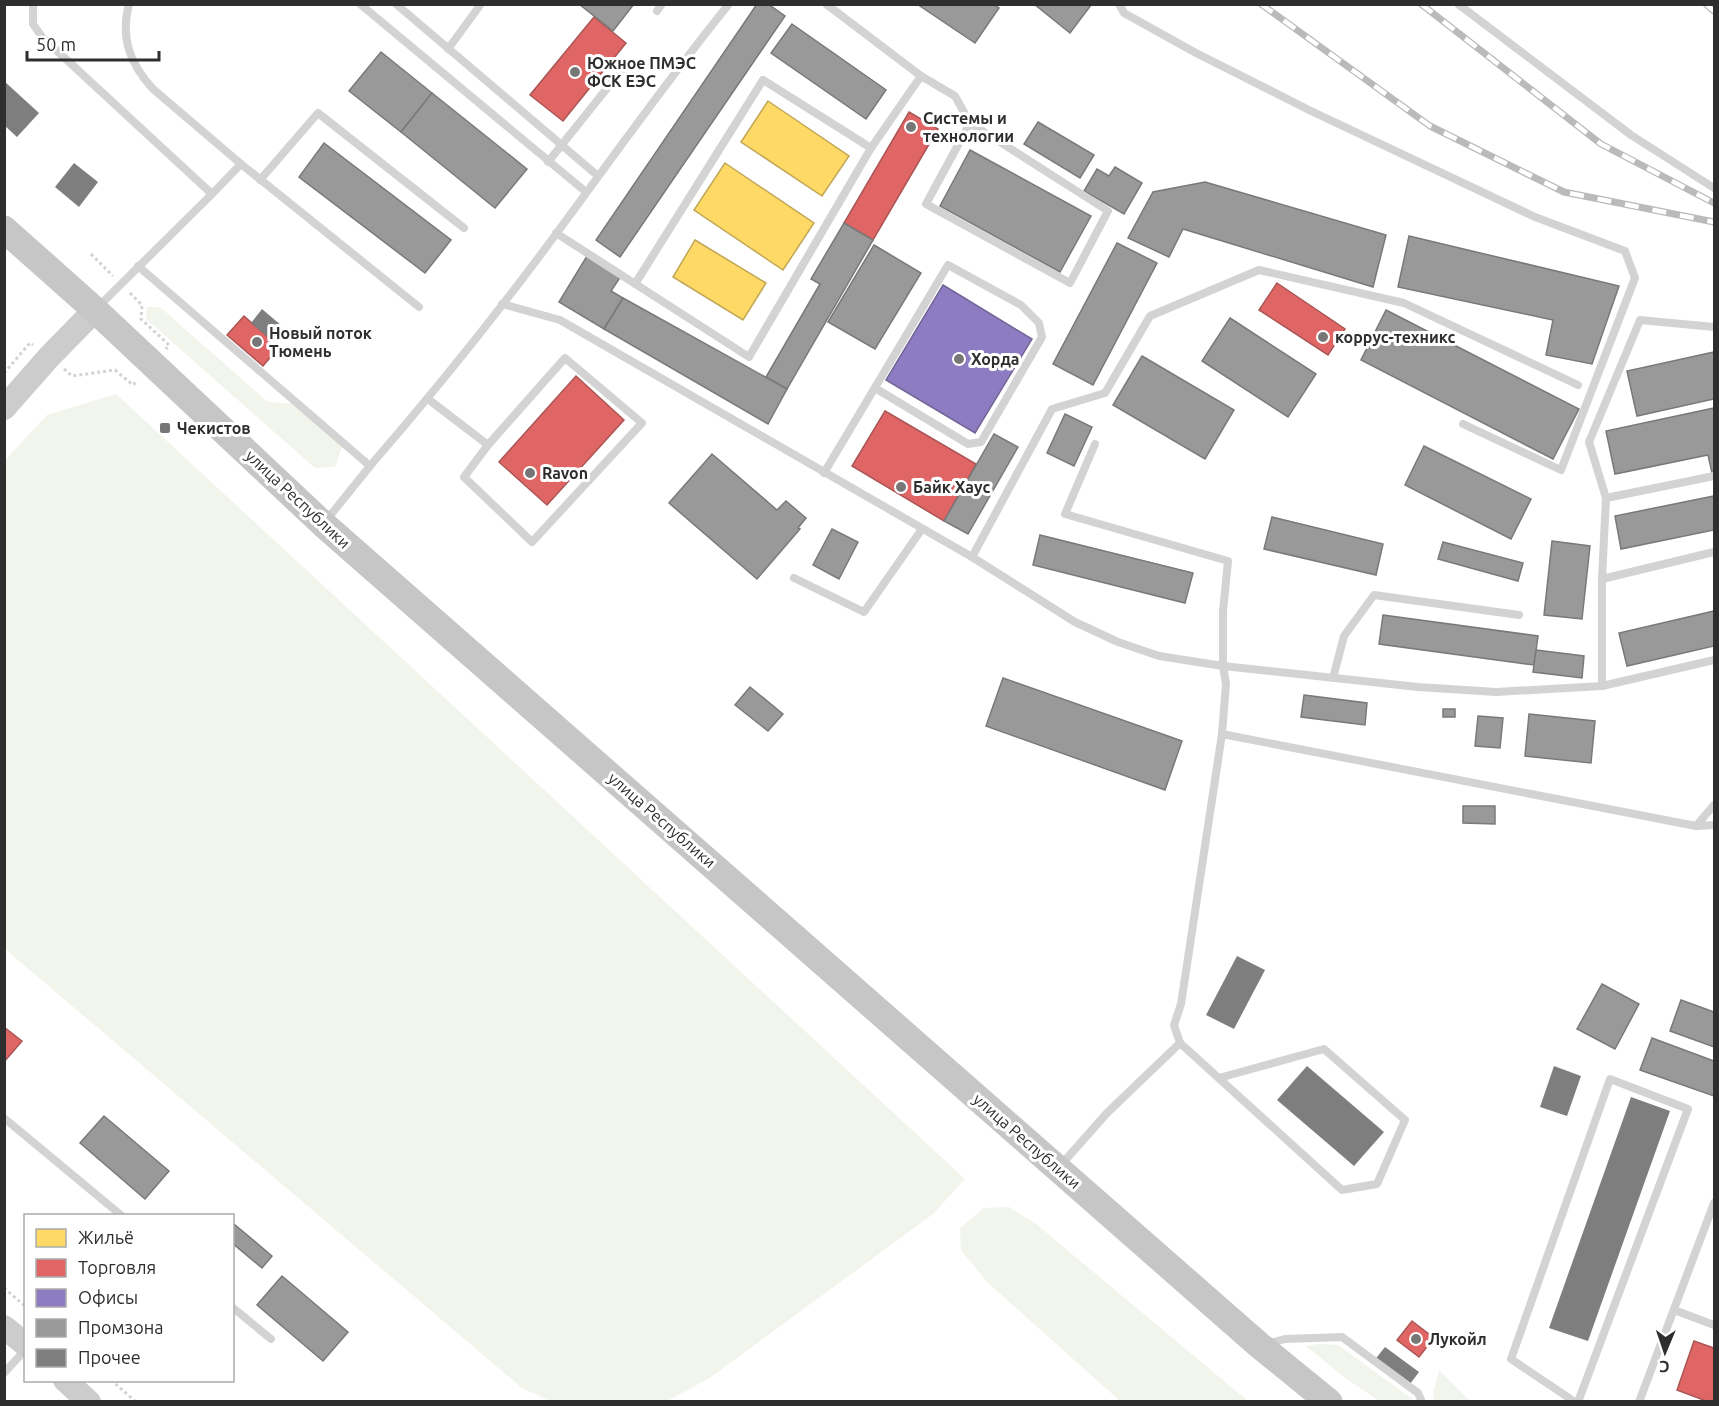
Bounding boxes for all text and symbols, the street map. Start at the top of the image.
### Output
scale bar [27,24,159,62]
text: 50 m [36,34,76,54]
place label: Южное ПМЭС ФСК ЕЭС [587,54,696,90]
marker: Южное ПМЭС ФСК ЕЭС [568,65,582,79]
place label: Системы и технологии [923,109,1014,145]
marker: Системы и технологии [904,120,918,134]
place label: Новый поток Тюмень [269,324,372,360]
place label: коррус-техникс [1335,328,1456,346]
marker: коррус-техникс [1316,330,1330,344]
marker: Новый поток Тюмень [250,335,264,349]
place label: Хорда [971,350,1020,368]
marker: Хорда [952,352,966,366]
place label: Чекистов [177,419,251,437]
marker: Чекистов [158,421,172,435]
street label: улица Республики [242,446,354,552]
place label: Ravon [542,464,588,482]
marker: Ravon [523,466,537,480]
place label: Байк Хаус [913,478,990,496]
marker: Байк Хаус [894,480,908,494]
street label: улица Республики [605,769,719,871]
street label: улица Республики [970,1090,1084,1192]
legend [24,1214,234,1382]
text: Жильё [78,1227,134,1247]
text: Торговля [78,1257,156,1277]
text: Офисы [78,1287,138,1307]
text: Промзона [78,1317,163,1337]
north arrow [1635,1322,1695,1382]
place label: Лукойл [1428,1330,1487,1348]
marker: Лукойл [1409,1332,1423,1346]
text: Прочее [78,1347,141,1367]
text: С [1659,1358,1670,1376]

